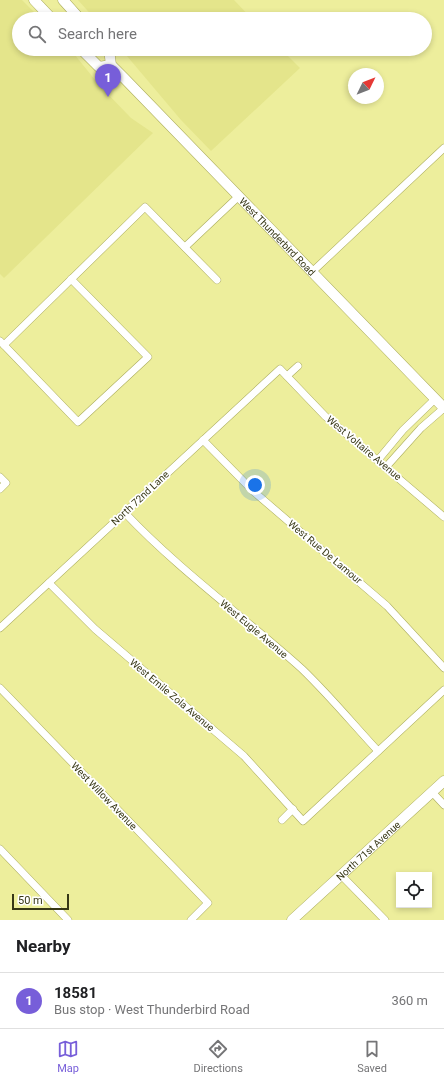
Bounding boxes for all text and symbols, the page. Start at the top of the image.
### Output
search box [12,12,432,56]
icon: search [26,23,48,45]
text: Search here [58,25,137,43]
pin: 1 [95,64,121,97]
north arrow [348,68,384,104]
street label: West Thunderbird Road [237,195,318,277]
street label: West Voltaire Avenue [324,414,404,482]
street label: North 72nd Lane [109,469,171,527]
your location [245,475,265,495]
street label: West Rue De Lamour [286,518,365,586]
street label: West Eugie Avenue [218,598,290,660]
street label: West Emile Zola Avenue [128,656,216,734]
street label: West Willow Avenue [69,760,139,832]
street label: North 71st Avenue [334,819,402,882]
map controls [396,872,432,908]
button: locate [396,872,432,908]
scale bar [12,892,69,911]
text: 50 m [18,894,43,907]
text: Nearby [16,936,71,956]
text: 18581 [54,984,97,1002]
text: 1 [25,993,33,1008]
text: 360 m [391,993,428,1008]
text: Bus stop · West Thunderbird Road [54,1002,250,1017]
tab: Map [57,1038,79,1075]
tab: Directions [193,1038,243,1075]
tab: Saved [357,1038,387,1075]

